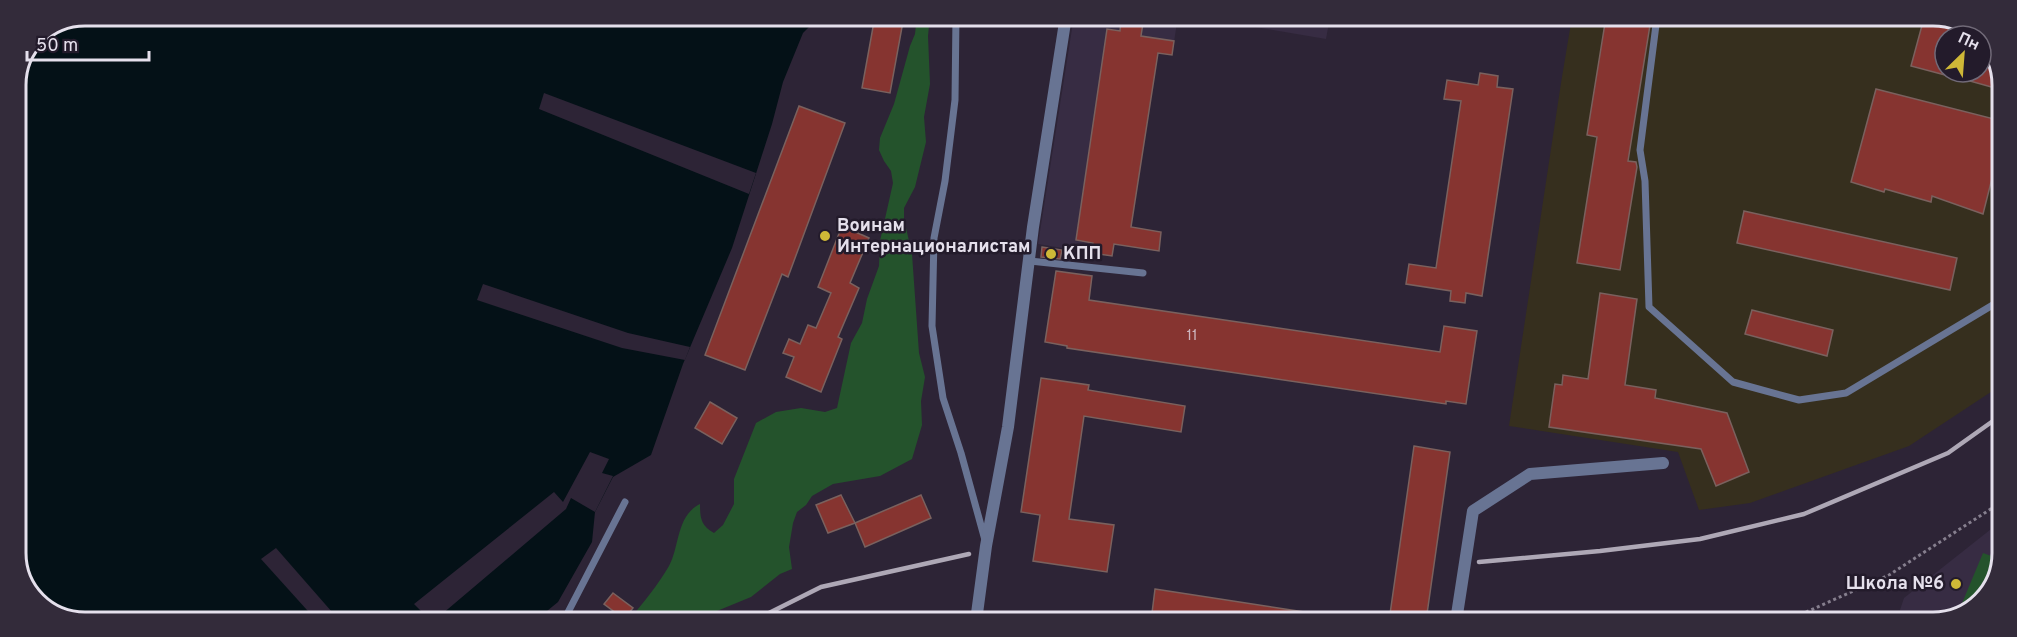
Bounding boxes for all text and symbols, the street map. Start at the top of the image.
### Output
scale bar [27,24,148,62]
north arrow [1933,24,1993,84]
text: Пн [1954,29,1983,56]
text: 50 m [36,35,78,58]
place label: Воинам Интернационалистам [837,215,1031,259]
marker: Воинам Интернационалистам [818,229,832,243]
place label: КПП [1063,243,1101,266]
marker: КПП [1044,247,1058,261]
house number: 11 [1186,327,1198,346]
place label: Школа №6 [1846,573,1944,596]
marker: Школа №6 [1949,577,1963,591]

